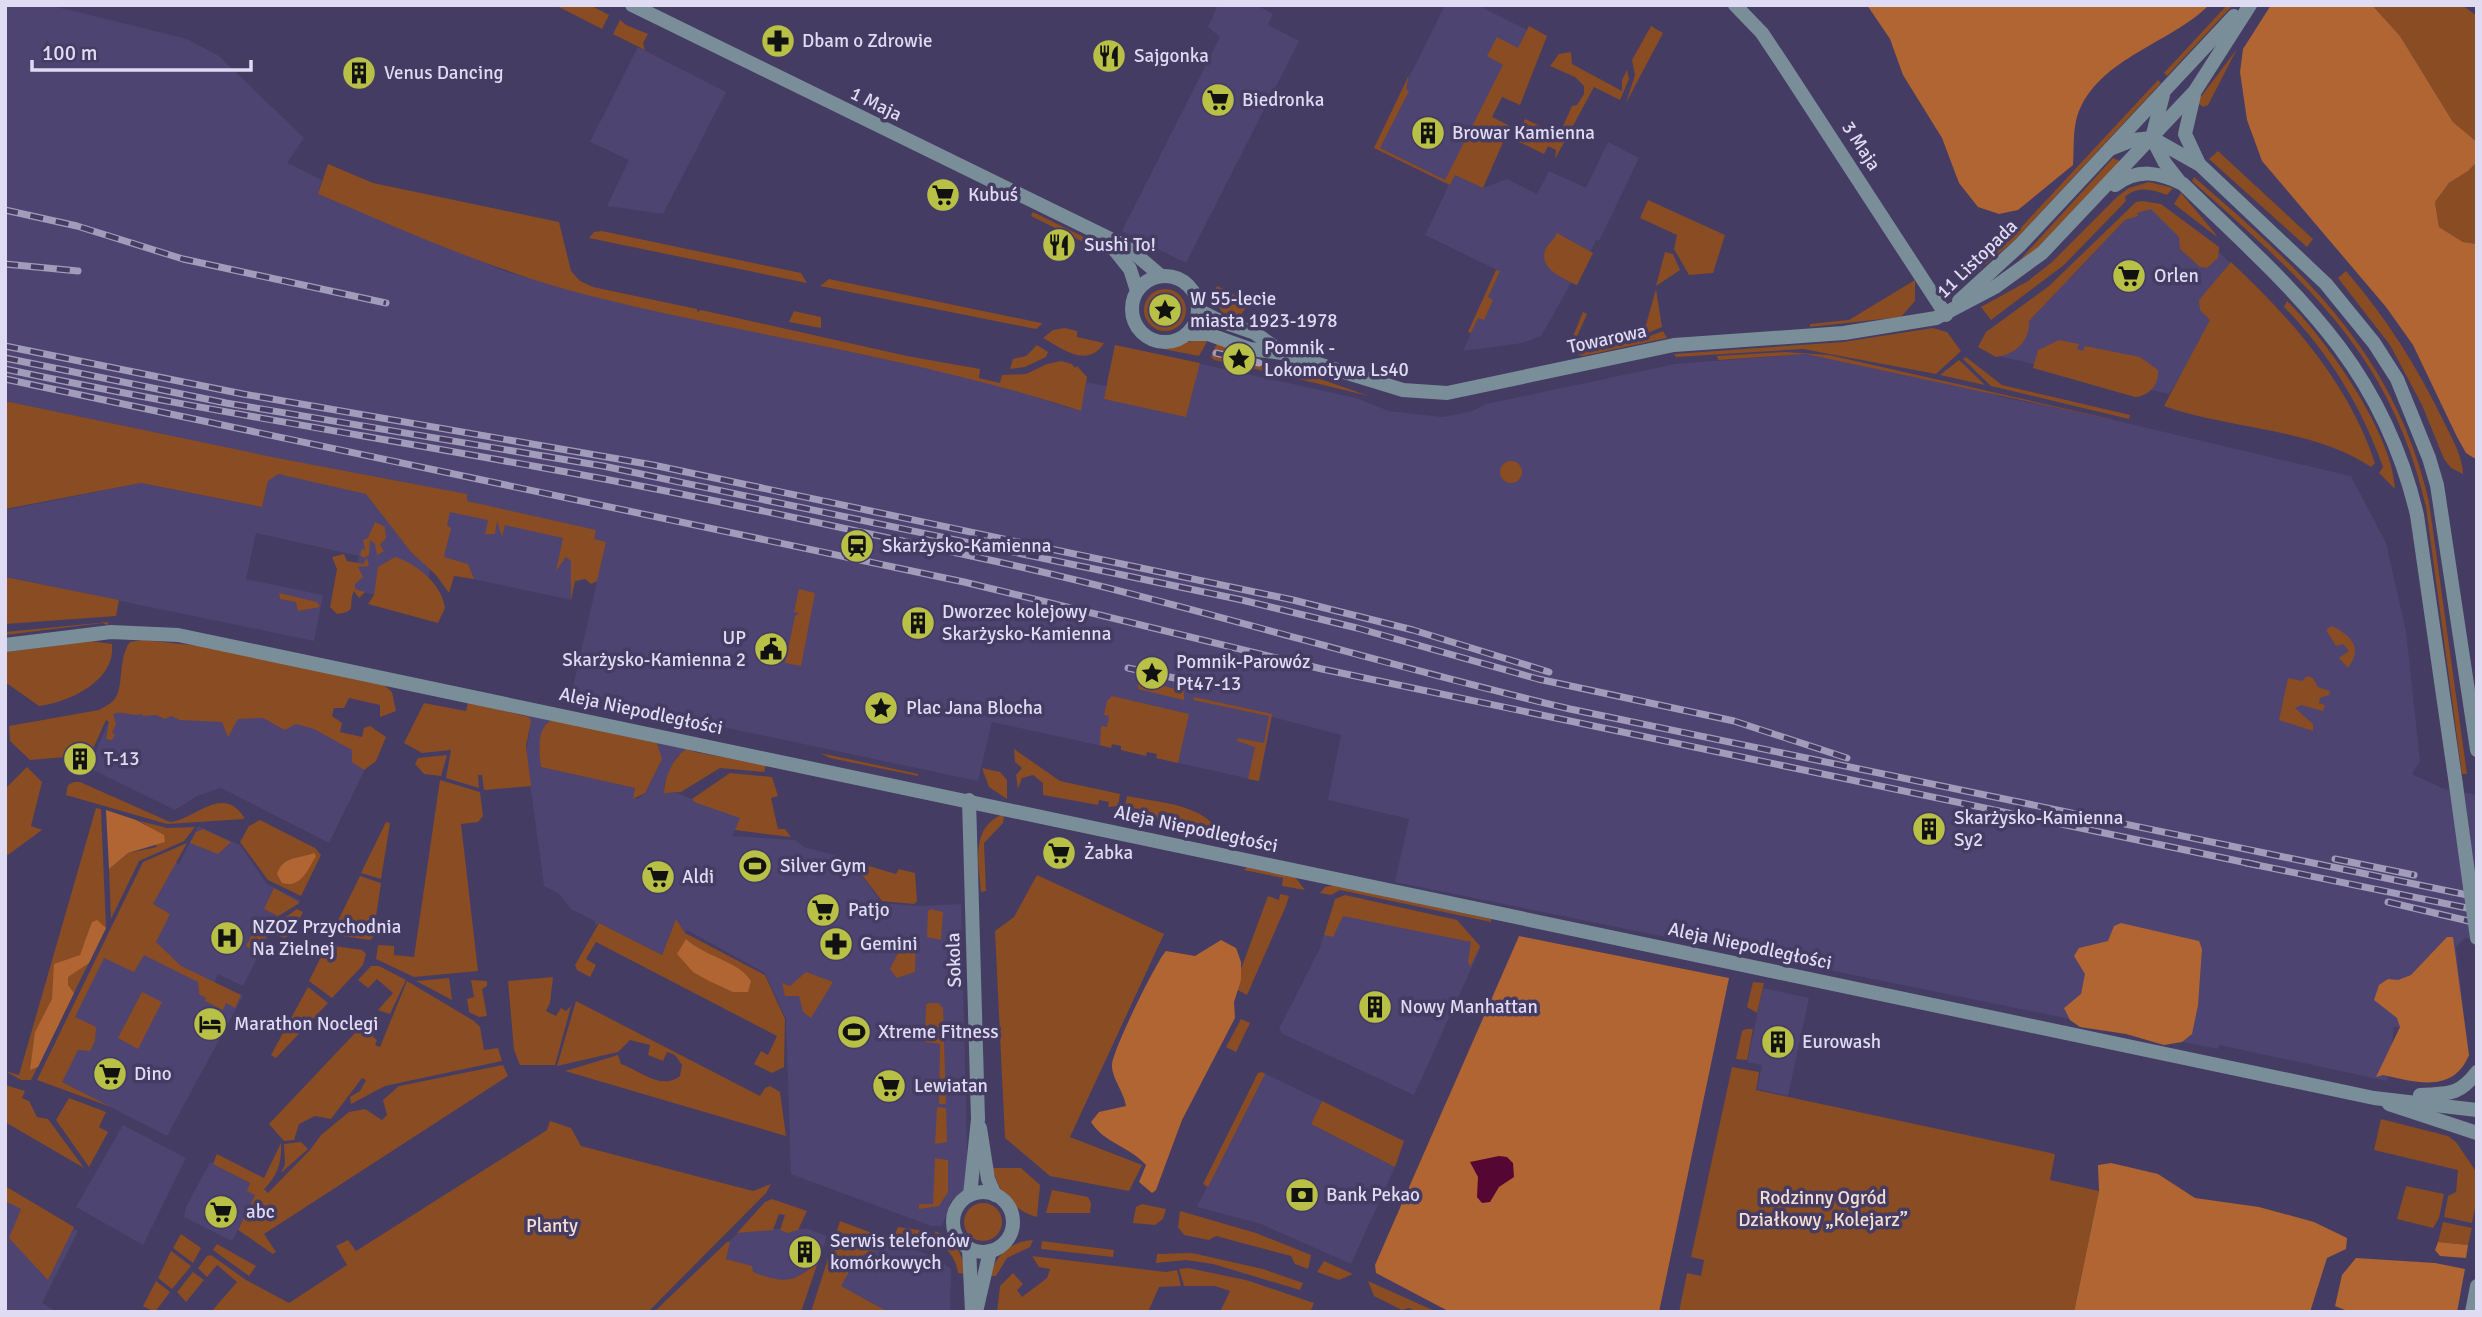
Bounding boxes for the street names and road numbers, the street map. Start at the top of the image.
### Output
street label: 1 Maja [846,81,906,127]
street label: 3 Maja [1836,117,1886,175]
street label: 11 Listopada [1931,214,2023,304]
street label: Towarowa [1565,319,1649,359]
street label: Aleja Niepodległości [557,682,725,740]
street label: Aleja Niepodległości [1112,800,1280,858]
street label: Aleja Niepodległości [1666,917,1834,975]
street label: Sokola [941,932,967,988]

